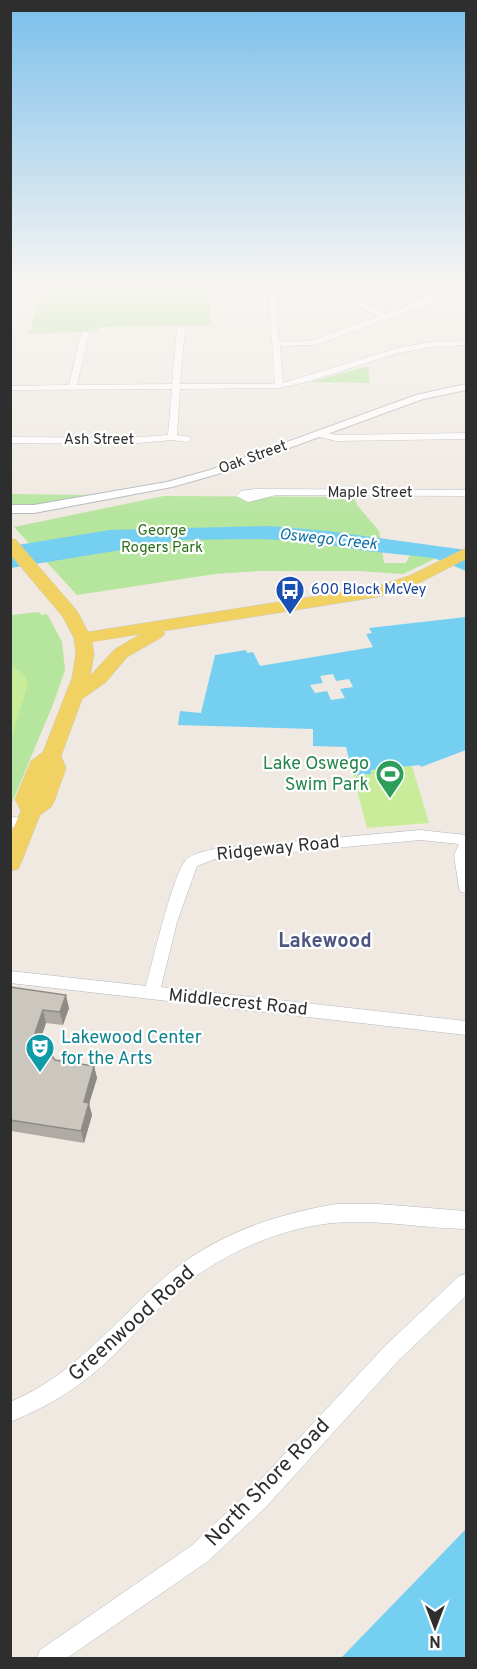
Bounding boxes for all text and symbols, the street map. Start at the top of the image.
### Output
street label: Ash Street [64,431,134,450]
street label: Oak Street [216,437,290,479]
street label: Maple Street [328,484,413,503]
park label: George Rogers Park [121,522,203,558]
water label: Oswego Creek [278,525,379,555]
bus stop icon: 600 Block McVey [274,574,306,616]
place label: 600 Block McVey [311,581,426,600]
place label: Lake Oswego Swim Park [263,753,369,797]
sports icon: Lake Oswego Swim Park [374,758,406,800]
street label: Ridgeway Road [215,831,341,867]
district label: Lakewood [278,929,372,955]
street label: Middlecrest Road [167,984,309,1022]
place label: Lakewood Center for the Arts [61,1027,202,1071]
theatre icon: Lakewood Center for the Arts [24,1032,56,1074]
street label: Greenwood Road [63,1260,201,1388]
street label: North Shore Road [200,1413,336,1553]
north arrow [405,1597,465,1657]
text: N [429,1630,441,1650]

